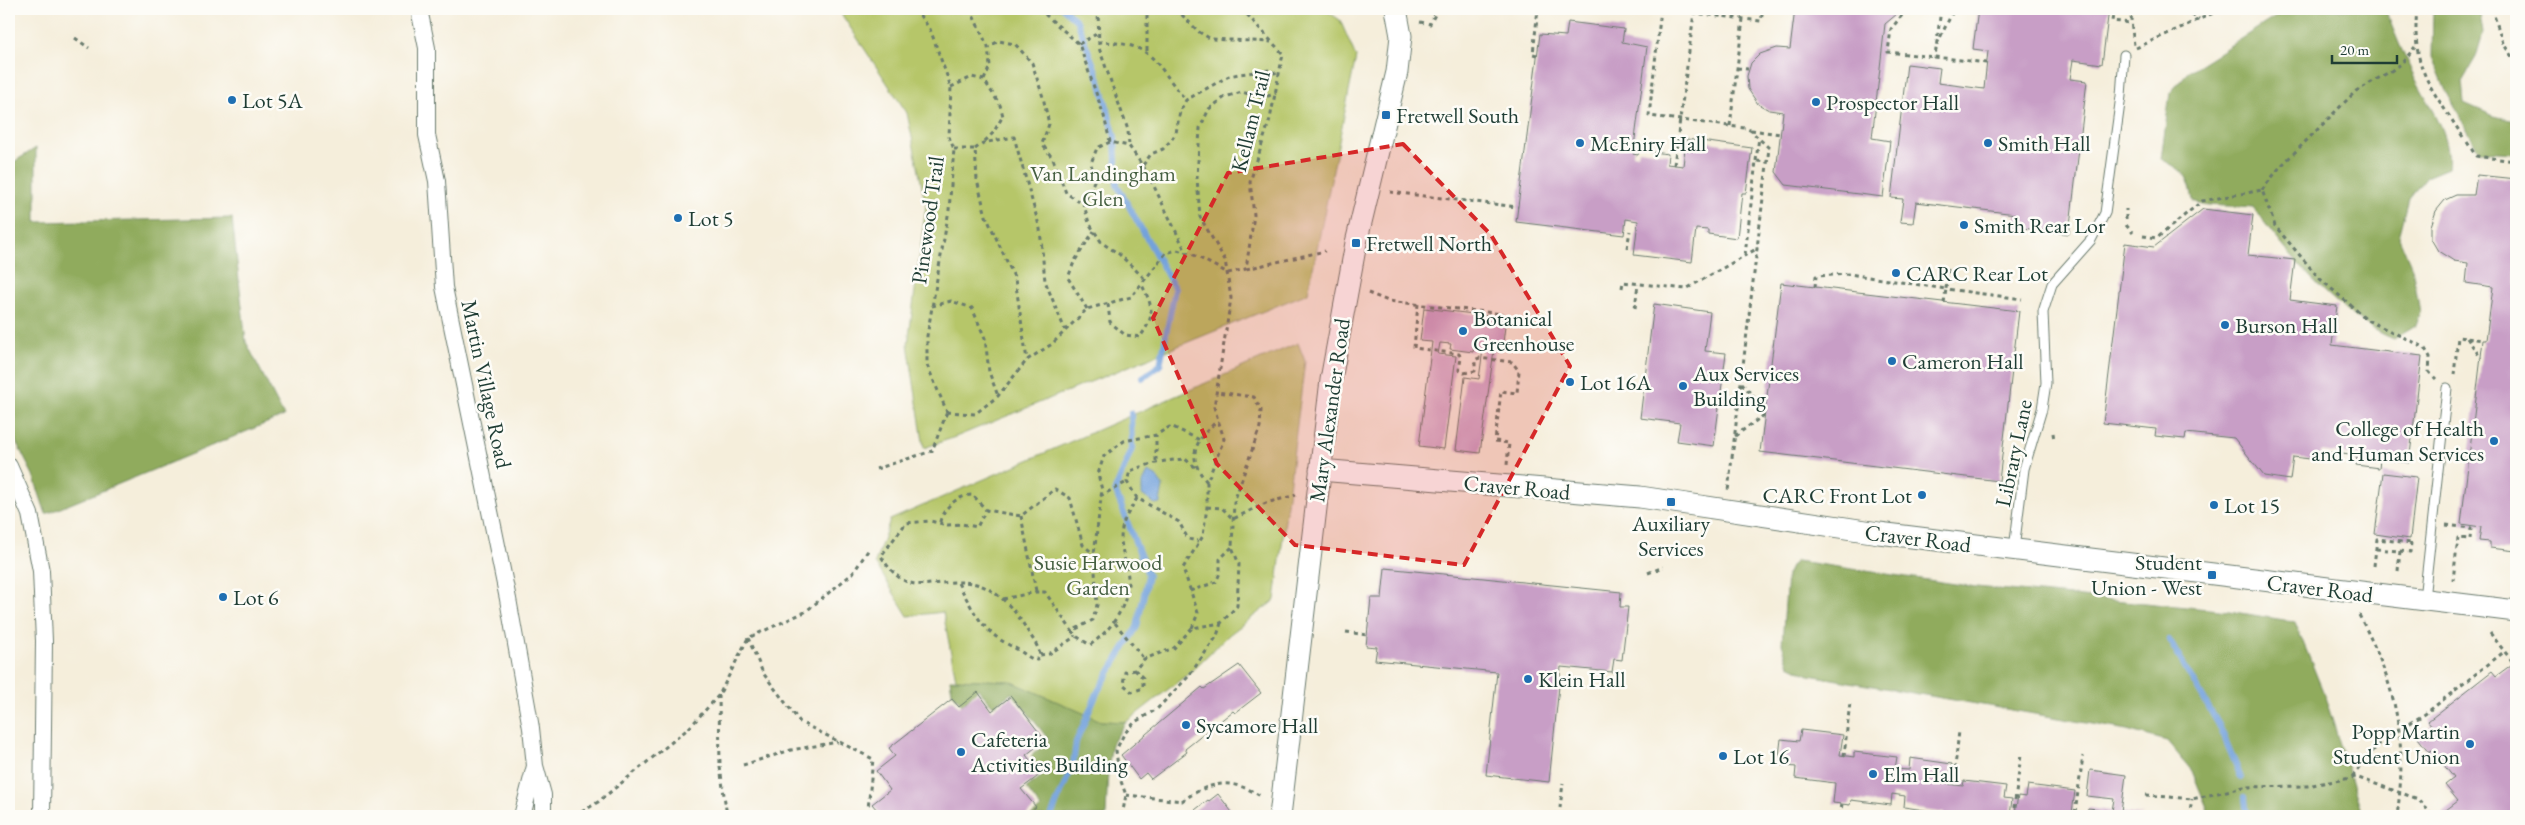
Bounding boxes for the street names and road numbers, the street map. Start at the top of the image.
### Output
street label: Kellam Trail [1224,67,1277,175]
street label: Pinewood Trail [904,154,951,286]
street label: Martin Village Road [454,297,519,472]
street label: Mary Alexander Road [1302,315,1357,504]
street label: Library Lane [1988,396,2039,509]
street label: Craver Road [1463,468,1572,507]
street label: Craver Road [1863,518,1974,559]
street label: Craver Road [2265,568,2376,609]

